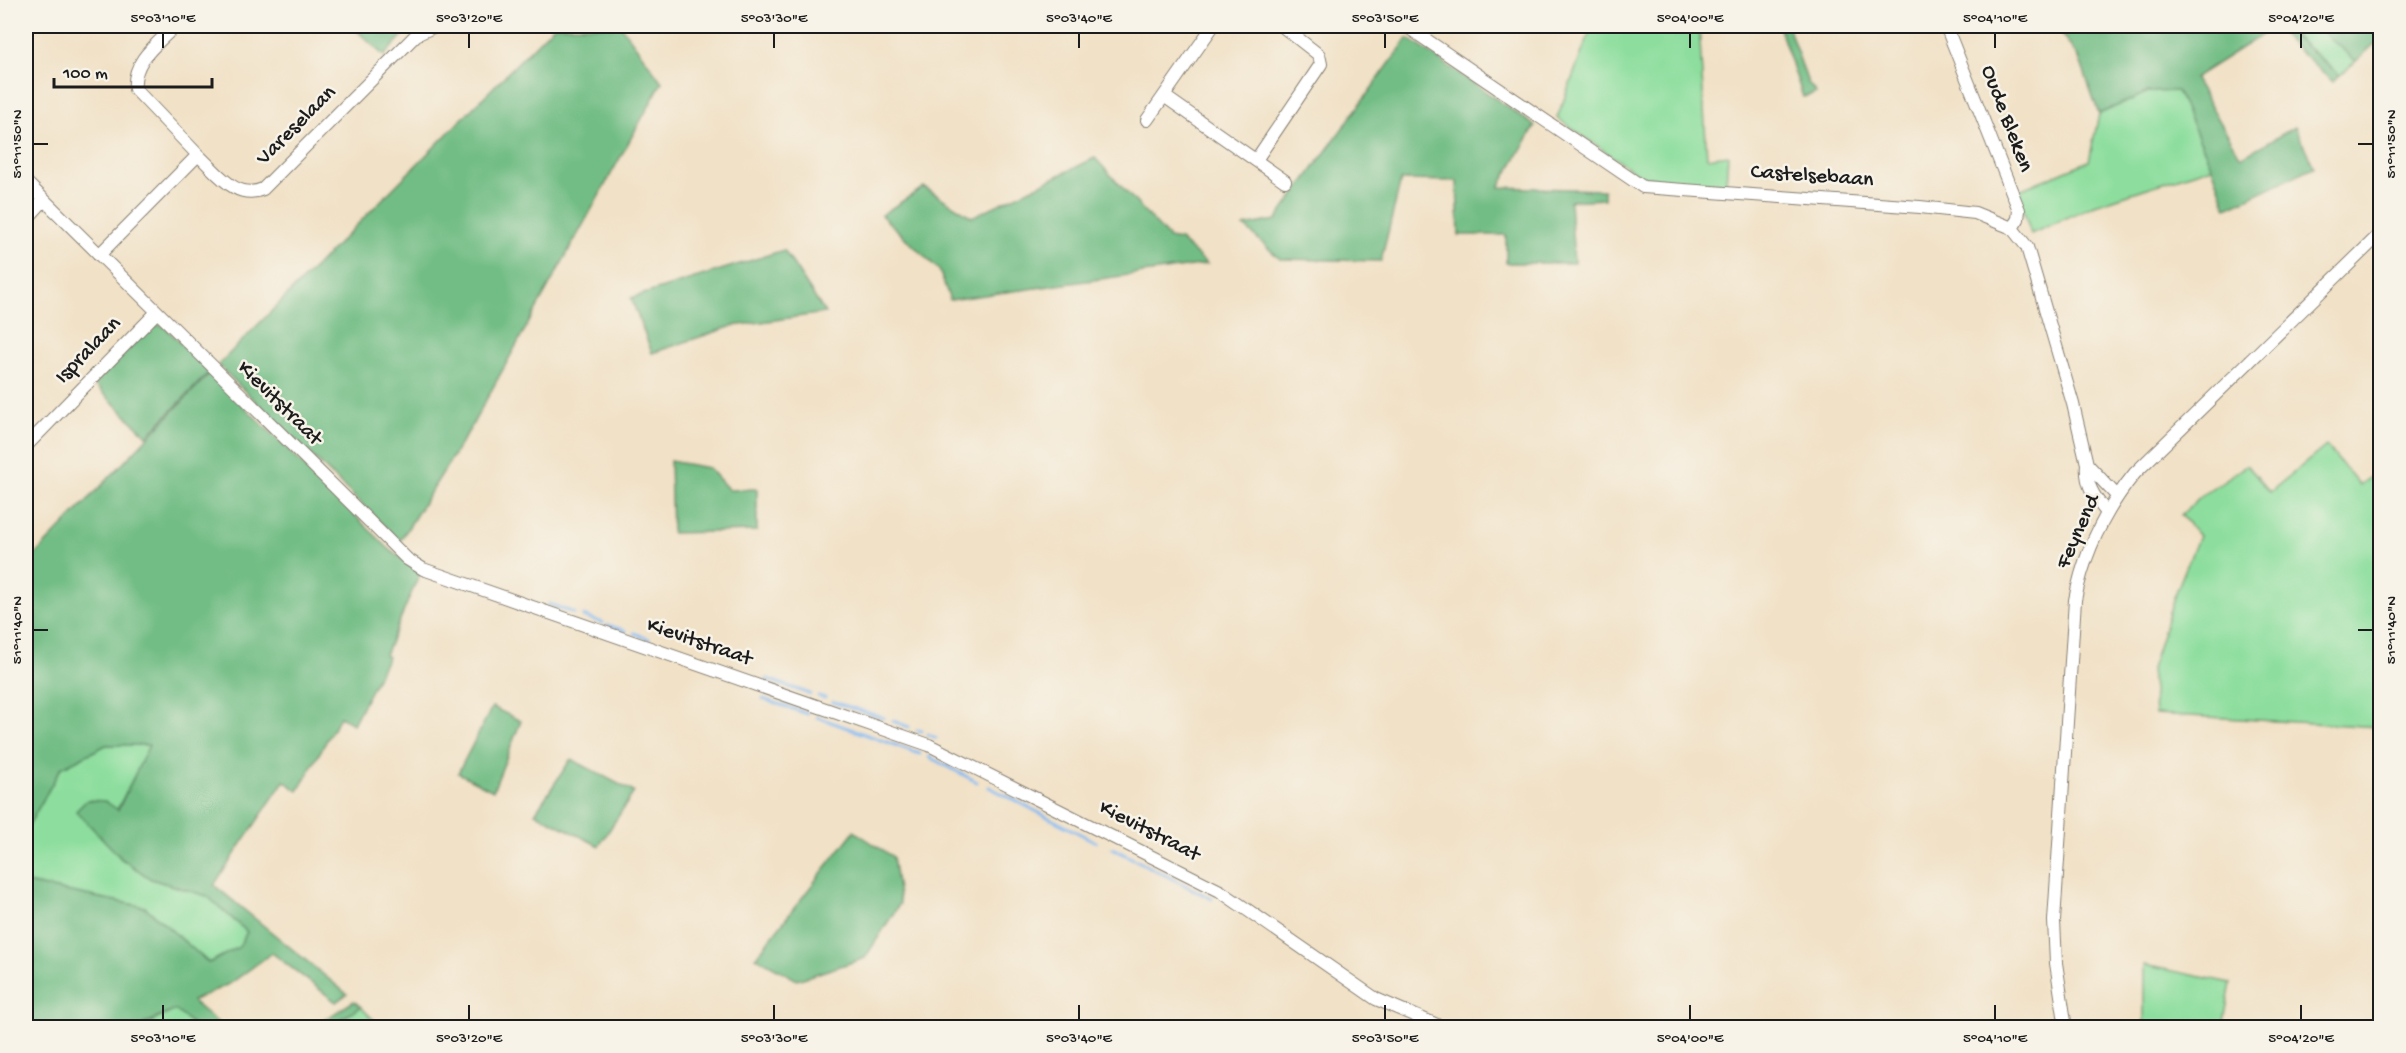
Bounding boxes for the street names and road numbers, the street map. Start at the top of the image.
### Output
street label: Oude Bleken [1974,62,2038,176]
street label: Vareselaan [251,80,343,172]
street label: Castelsebaan [1750,160,1875,194]
street label: Ispralaan [50,311,128,390]
street label: Kievitstraat [231,356,328,453]
street label: Feynend [2051,489,2108,574]
street label: Kievitstraat [643,613,757,674]
street label: Kievitstraat [1094,795,1206,869]

